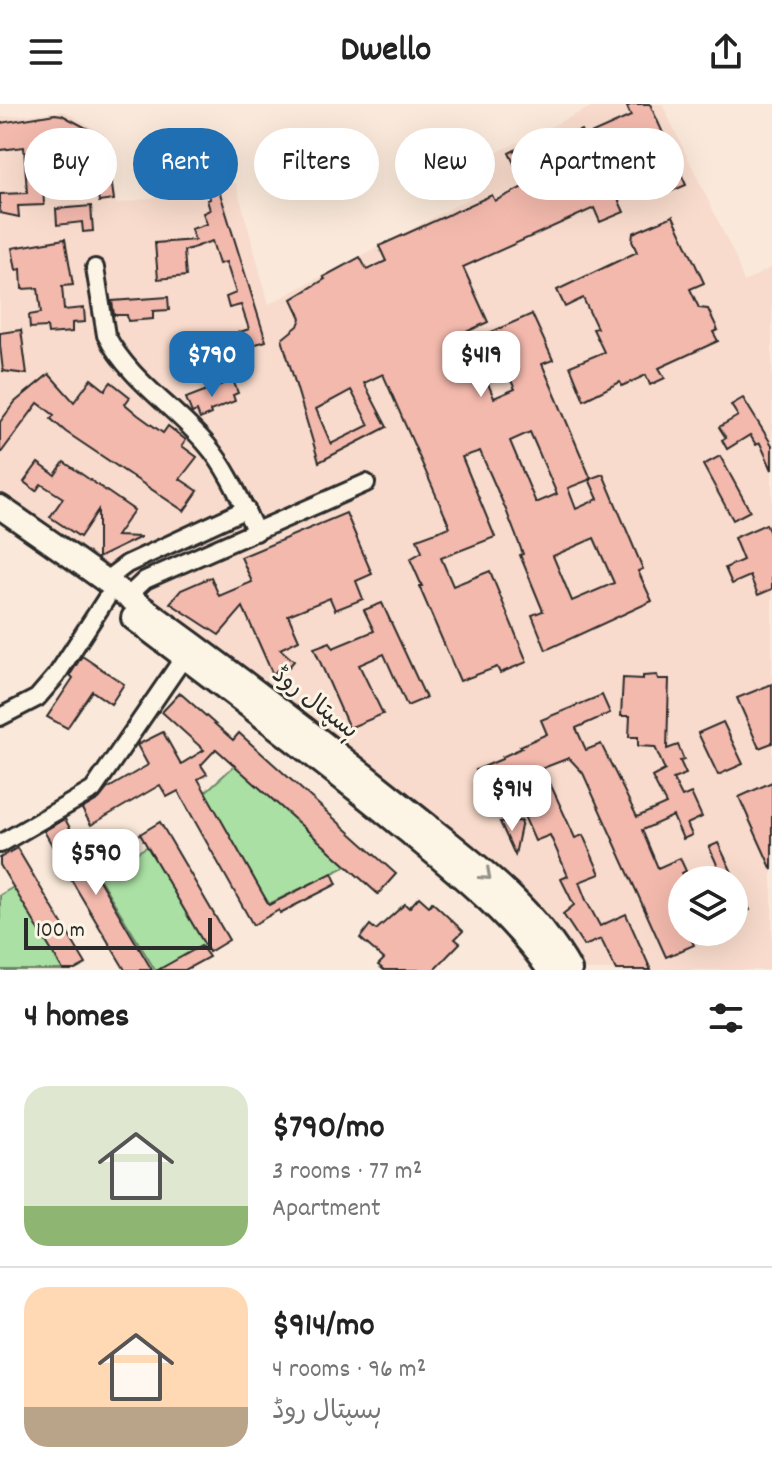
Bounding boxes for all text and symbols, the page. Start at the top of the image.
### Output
text: Dwello [341,26,431,78]
icon: menu [24,30,68,74]
icon: share [704,30,748,74]
chip: Buy [24,128,117,200]
chip: Rent [133,128,238,200]
chip: Filters [254,128,379,200]
chip: New [395,128,495,200]
chip: Apartment [511,128,684,200]
pin: $790 [165,331,259,399]
pin: $419 [434,331,528,399]
text: $790 [187,338,237,375]
text: $419 [460,338,502,375]
street label: ہسپتال روڈ [264,659,364,749]
pin: $914 [465,765,559,833]
text: $914 [491,772,533,809]
pin: $590 [49,829,143,897]
text: $590 [70,836,122,873]
one-way arrow [477,865,492,880]
map controls [668,866,748,946]
button: layers [668,866,748,946]
scale bar [24,914,212,950]
text: 100 m [36,916,85,947]
text: 4 homes [24,994,129,1043]
icon: filters [704,996,748,1040]
text: $790/mo [272,1105,385,1154]
icon: home [88,1118,184,1214]
text: 3 rooms · 77 m² [272,1154,422,1191]
text: Apartment [272,1191,381,1228]
text: $914/mo [272,1303,375,1352]
icon: home [88,1319,184,1415]
text: 4 rooms · 96 m² [272,1352,426,1389]
text: ہسپتال روڈ [272,1394,382,1431]

